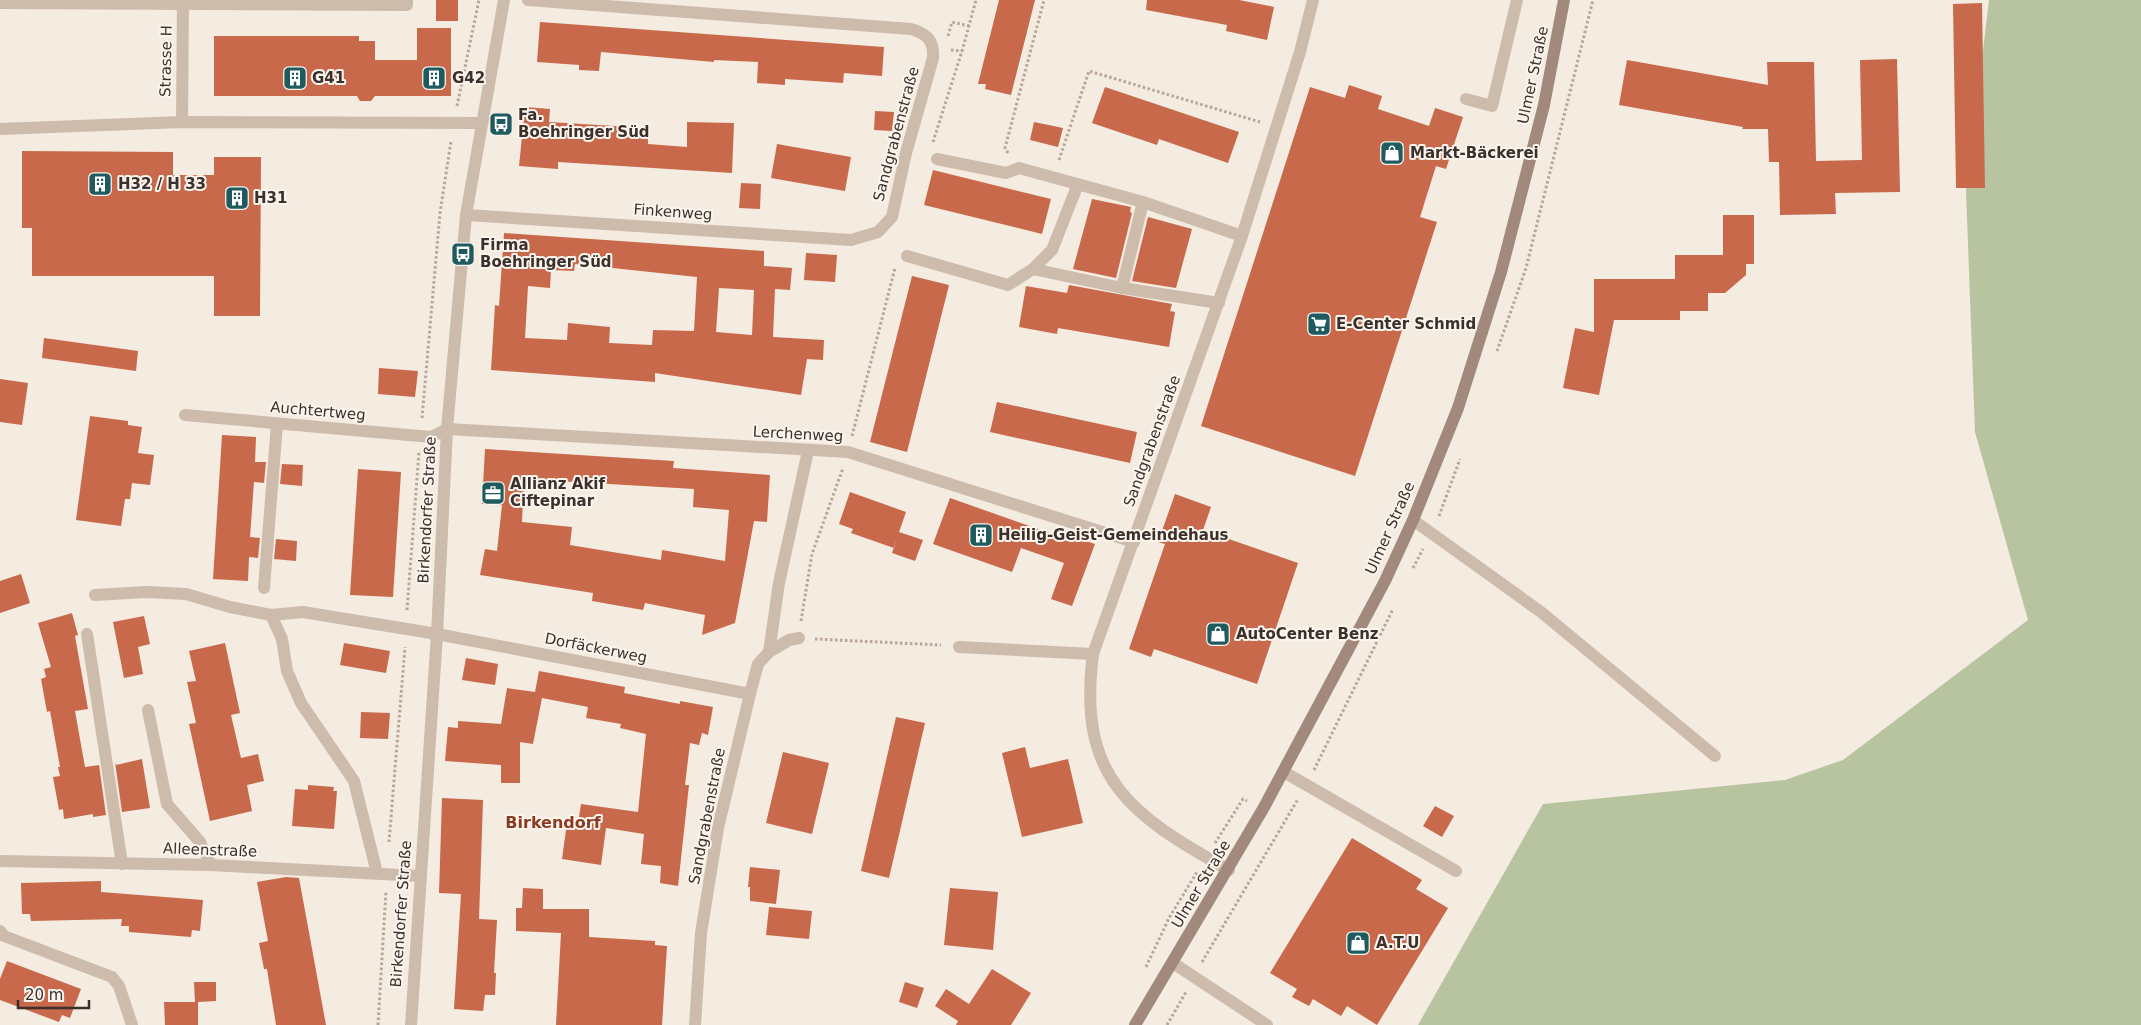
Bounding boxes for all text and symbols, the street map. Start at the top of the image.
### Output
street label: Strasse H [156,25,176,97]
street label: Ulmer Straße [1514,25,1552,125]
building icon: G41 [282,65,308,91]
building icon: G42 [421,65,447,91]
street label: Sandgrabenstraße [869,65,923,203]
place label: G41 [312,69,345,87]
place label: G42 [452,69,485,87]
place label: Fa. Boehringer Süd [518,106,650,141]
bus stop icon: Fa. Boehringer Süd [488,111,514,137]
shop icon: Markt-Bäckerei [1379,140,1405,166]
place label: Markt-Bäckerei [1410,144,1539,162]
building icon: H32 / H 33 [87,171,113,197]
place label: H32 / H 33 [118,175,206,193]
building icon: H31 [224,185,250,211]
place label: H31 [254,189,287,207]
street label: Finkenweg [633,200,713,224]
place label: Firma Boehringer Süd [480,236,612,271]
bus stop icon: Firma Boehringer Süd [450,241,476,267]
supermarket icon: E-Center Schmid [1306,311,1332,337]
place label: E-Center Schmid [1336,315,1476,333]
street label: Sandgrabenstraße [1120,373,1184,509]
street label: Auchtertweg [270,398,366,424]
street label: Lerchenweg [752,423,844,445]
street label: Birkendorfer Straße [414,436,440,584]
place label: Allianz Akif Ciftepinar [510,475,606,510]
street label: Ulmer Straße [1362,479,1418,577]
office icon: Allianz Akif Ciftepinar [480,480,506,506]
building icon: Heilig-Geist-Gemeindehaus [968,522,994,548]
place label: Heilig-Geist-Gemeindehaus [998,526,1229,544]
shop icon: AutoCenter Benz [1205,621,1231,647]
place label: AutoCenter Benz [1236,625,1379,643]
street label: Dorfäckerweg [543,629,649,667]
street label: Sandgrabenstraße [685,746,729,886]
district label: Birkendorf [505,813,602,832]
street label: Ulmer Straße [1168,837,1234,931]
street label: Alleenstraße [163,839,257,861]
street label: Birkendorfer Straße [387,840,415,988]
shop icon: A.T.U [1345,930,1371,956]
place label: A.T.U [1376,934,1419,952]
scale bar [18,978,89,1010]
text: 20 m [25,986,63,1004]

